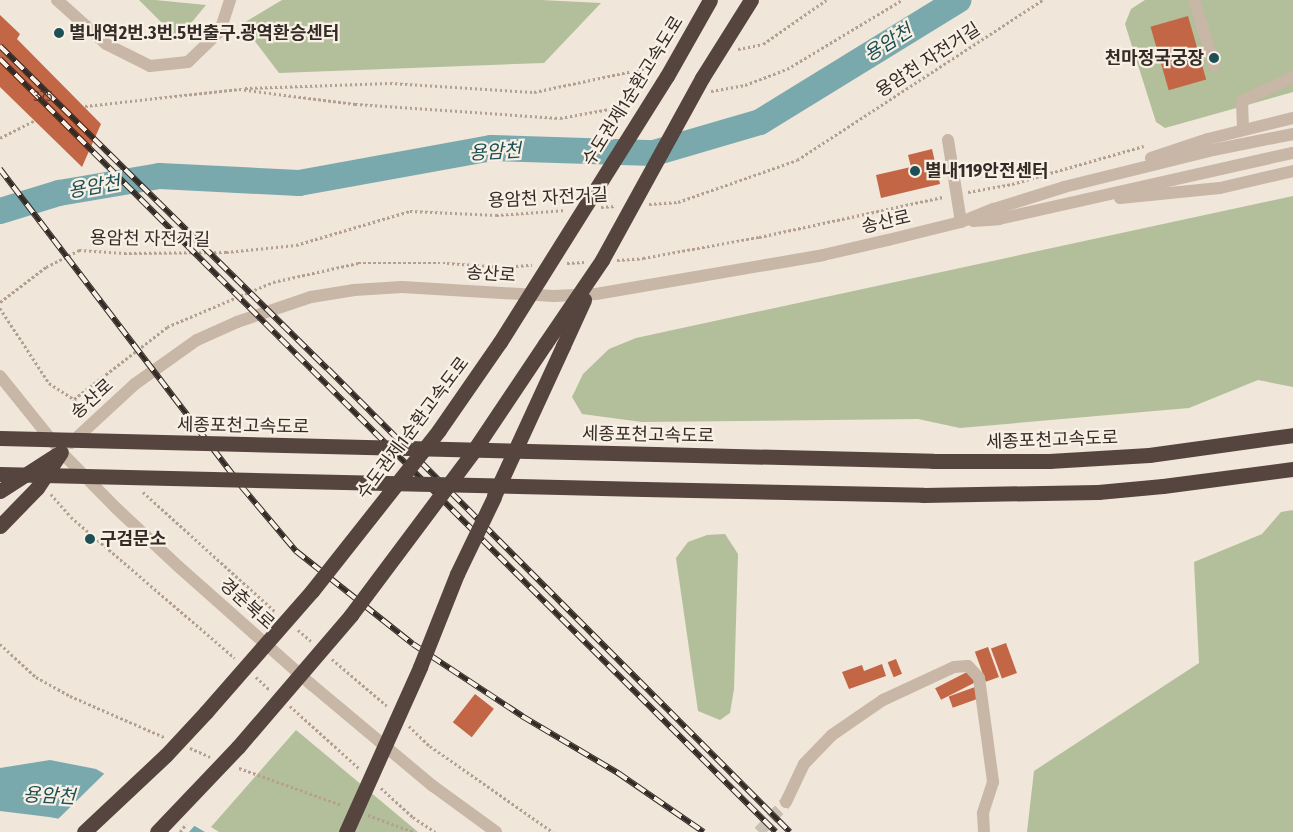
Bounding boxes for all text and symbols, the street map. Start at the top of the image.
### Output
street label: 수도권제1순환고속도로 [578,12,688,170]
street label: 용암천 자전거길 [872,18,984,102]
water label: 용암천 [860,19,916,67]
place label: 별내역2번.3번.5번출구.광역환승센터 [69,22,339,44]
marker: 별내역2번.3번.5번출구.광역환승센터 [53,27,65,39]
place label: 천마정국궁장 [1105,47,1204,69]
marker: 천마정국궁장 [1208,52,1220,64]
house number: 375 [33,88,53,106]
water label: 용암천 [468,139,522,165]
place label: 별내119안전센터 [925,160,1049,182]
marker: 별내119안전센터 [909,165,921,177]
water label: 용암천 [66,171,122,203]
street label: 용암천 자전거길 [487,184,609,212]
street label: 송산로 [859,206,913,238]
street label: 용암천 자전거길 [90,227,210,251]
street label: 송산로 [465,261,517,287]
street label: 수도권제1순환고속도로 [352,353,474,503]
street label: 송산로 [66,374,118,424]
street label: 세종포천고속도로 [177,414,309,438]
street label: 세종포천고속도로 [582,423,714,447]
street label: 세종포천고속도로 [985,427,1119,453]
place label: 구검문소 [100,528,166,550]
marker: 구검문소 [84,533,96,545]
street label: 경춘북로 [215,574,279,634]
water label: 용암천 [22,783,76,809]

